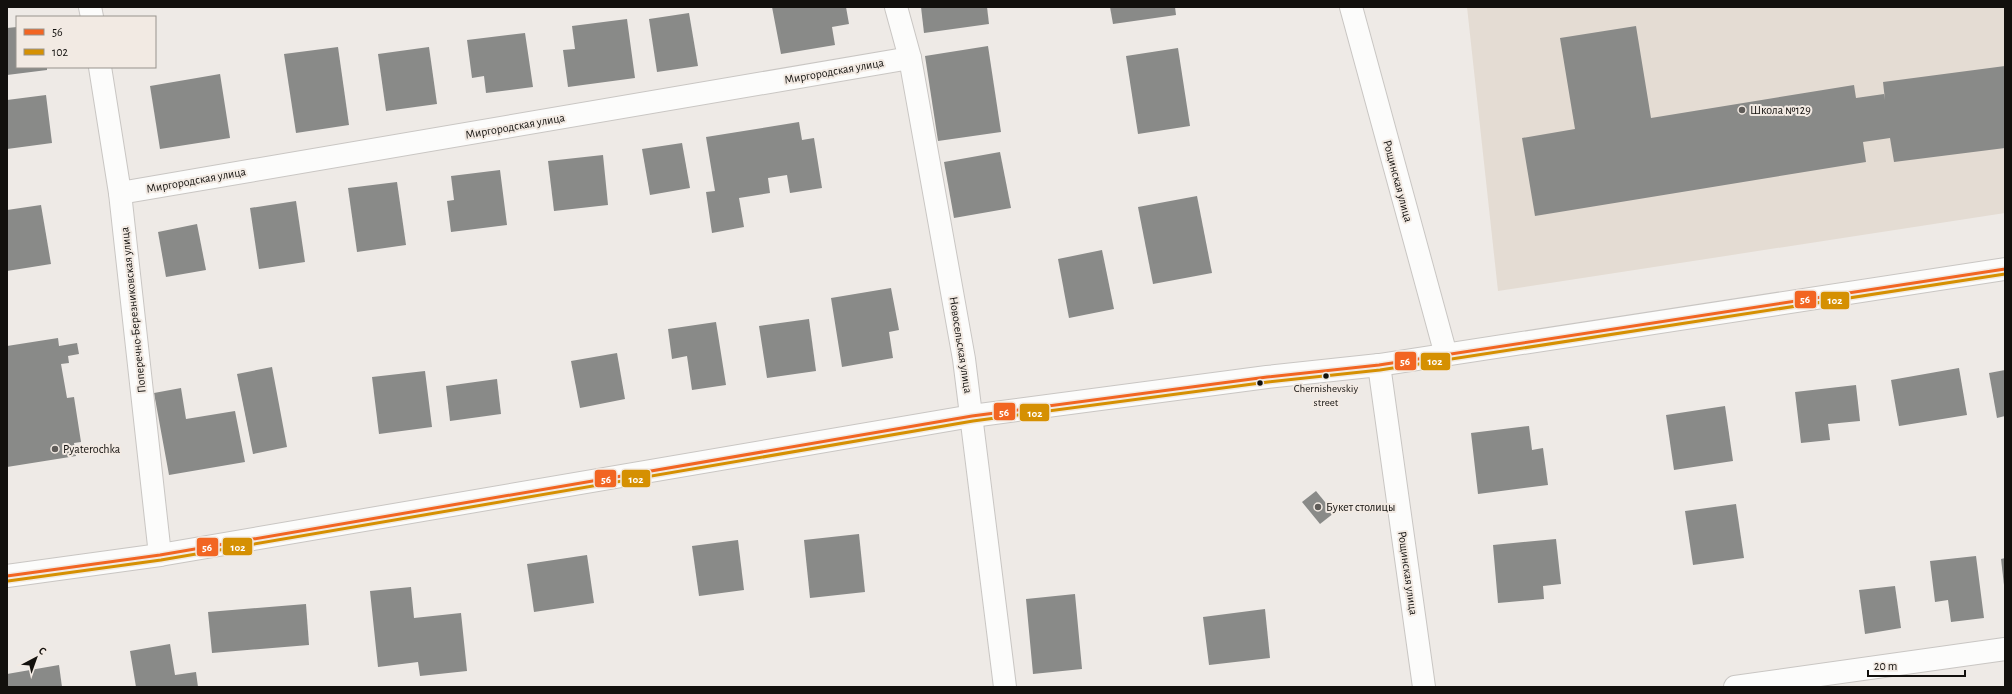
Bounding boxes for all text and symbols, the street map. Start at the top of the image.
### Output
legend [16,16,156,68]
text: 56 [52,26,63,38]
text: 102 [52,46,68,58]
street label: Миргородская улица [783,56,886,87]
place label: Школа №129 [1750,104,1811,116]
marker: Школа №129 [1737,105,1747,115]
street label: Миргородская улица [464,111,567,142]
street label: Рощинская улица [1380,139,1415,224]
street label: Миргородская улица [145,165,248,196]
street label: Поперечно-Березниковская улица [118,226,149,394]
line badge: 56 [1794,290,1817,309]
line badge: 102 [1820,291,1850,310]
text: 56 [1800,294,1810,305]
text: 102 [1828,295,1842,306]
street label: Новосельская улица [946,296,975,395]
line badge: 56 [1394,351,1417,371]
line badge: 102 [1420,352,1451,371]
text: 56 [1400,356,1410,367]
text: 102 [1428,356,1442,367]
marker: Chernishevskiy street [1321,371,1331,381]
unlabelled marker [1255,378,1265,388]
place label: Chernishevskiy street [1294,383,1358,408]
line badge: 56 [993,402,1016,421]
line badge: 102 [1019,403,1050,422]
text: 56 [999,407,1009,418]
text: 102 [1028,408,1042,419]
place label: Pyaterochka [63,443,121,456]
marker: Pyaterochka [50,444,60,454]
line badge: 56 [594,469,617,488]
line badge: 102 [621,469,651,488]
text: 56 [601,474,611,485]
text: 102 [629,474,643,485]
place label: Букет столицы [1326,501,1395,514]
marker: Букет столицы [1313,502,1323,512]
street label: Рощинская улица [1395,530,1420,616]
line badge: 56 [196,537,219,557]
line badge: 102 [222,537,253,556]
text: 56 [202,542,212,553]
text: 102 [231,542,245,553]
north arrow [16,638,56,678]
text: С [36,645,48,657]
scale bar [1868,652,1965,678]
text: 20 m [1874,660,1897,672]

